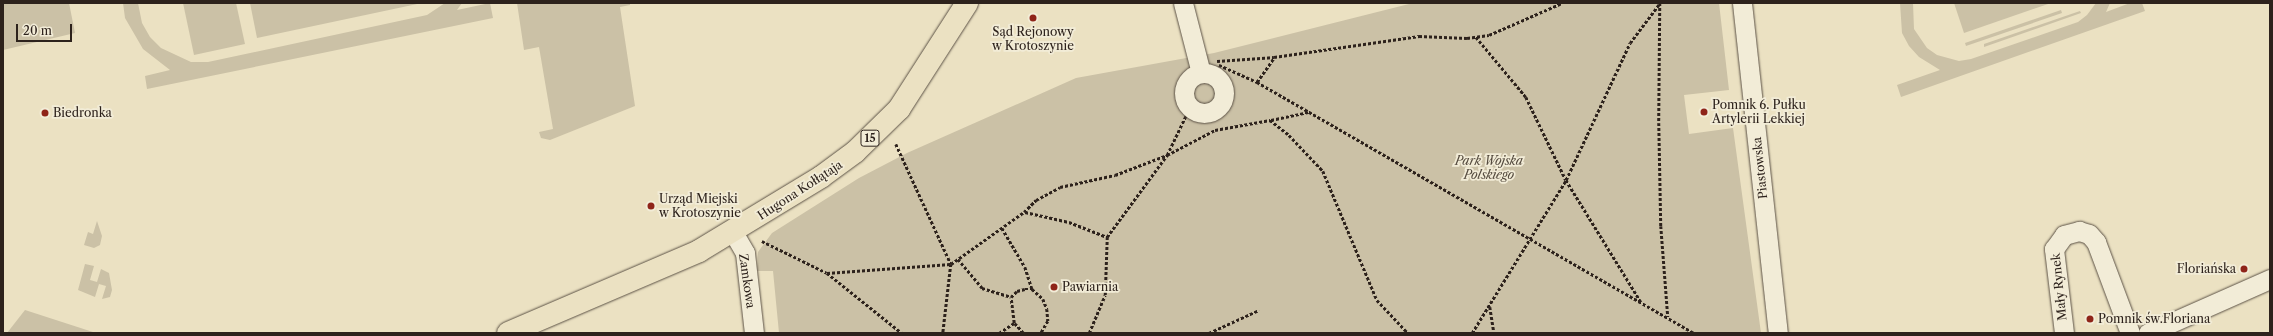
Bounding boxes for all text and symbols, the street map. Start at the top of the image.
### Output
marker: Sąd Rejonowy w Krotoszynie [1028,13,1038,23]
scale bar [18,16,74,42]
text: 20 m [23,23,52,38]
place label: Sąd Rejonowy w Krotoszynie [992,25,1074,53]
place label: Pomnik 6. Pułku Artylerii Lekkiej [1712,98,1806,126]
place label: Biedronka [53,106,112,120]
marker: Pomnik 6. Pułku Artylerii Lekkiej [1699,107,1709,117]
marker: Biedronka [40,108,50,118]
road number: 15 [860,129,880,147]
street label: Piastowska [1750,136,1770,200]
park label: Park Wojska Polskiego [1455,154,1523,182]
street label: Hugona Kołłątaja [755,157,845,223]
place label: Urząd Miejski w Krotoszynie [659,192,741,220]
marker: Urząd Miejski w Krotoszynie [646,201,656,211]
street label: Mały Rynek [2048,252,2070,322]
street label: Zamkowa [736,253,758,309]
place label: Floriańska [2177,262,2236,276]
marker: Floriańska [2239,264,2249,274]
place label: Pawiarnia [1062,280,1118,294]
marker: Pawiarnia [1049,282,1059,292]
place label: Pomnik św.Floriana [2098,312,2211,326]
marker: Pomnik św.Floriana [2085,314,2095,324]

